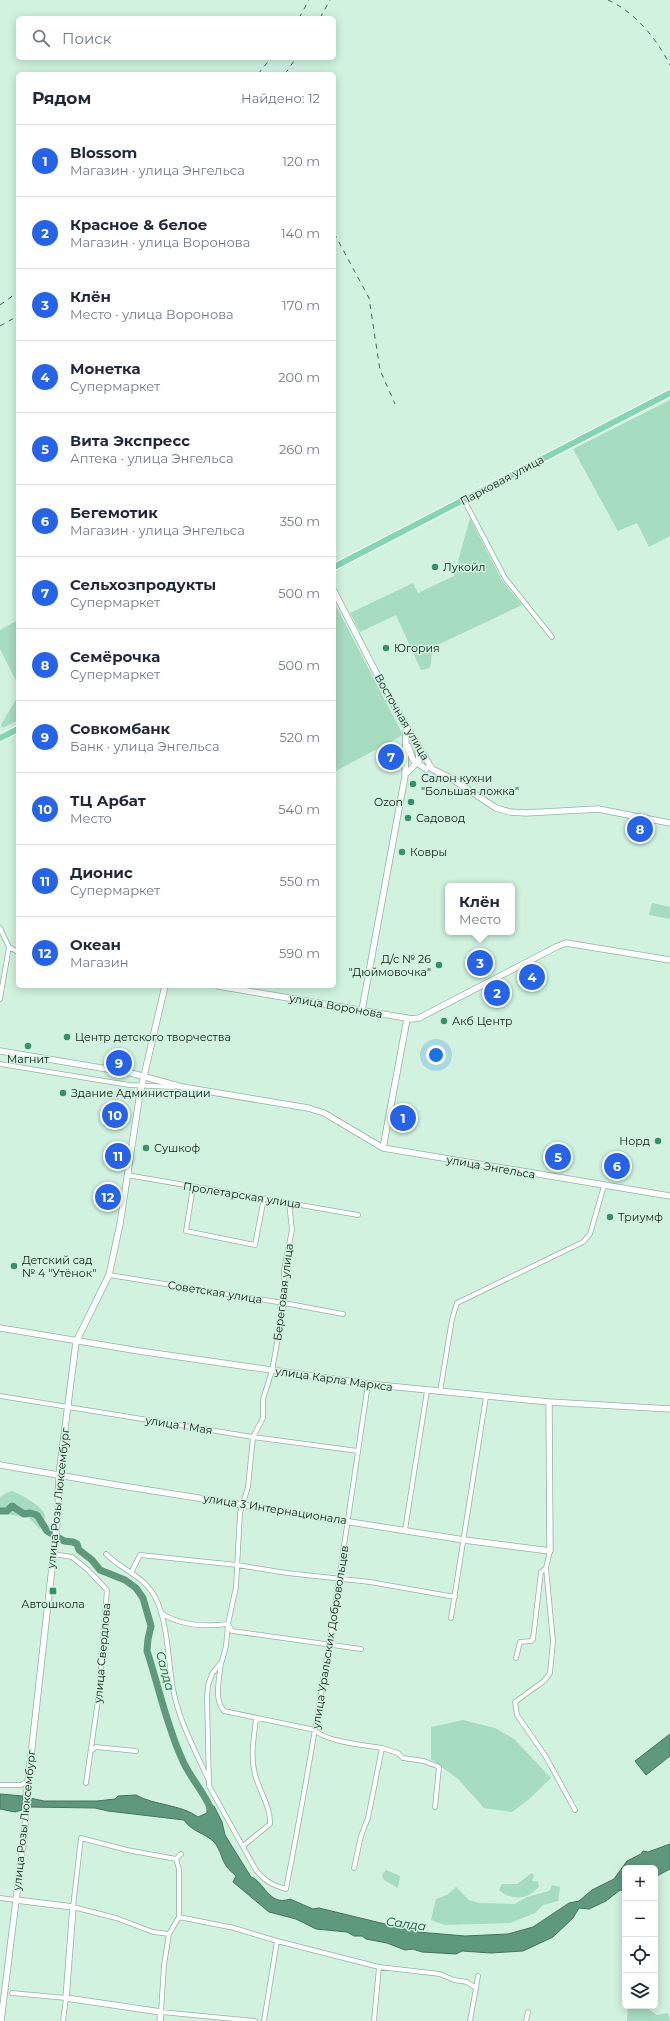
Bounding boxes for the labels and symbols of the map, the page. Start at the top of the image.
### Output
street label: Парковая улица [458,452,546,508]
place label: Лукойл [443,560,486,574]
marker: Лукойл [430,562,440,572]
place label: Югория [394,641,440,655]
marker: Югория [381,643,391,653]
street label: Восточная улица [372,671,432,763]
pin: 7 [378,742,404,772]
place label: Салон кухни "Большая ложка" [421,771,519,798]
marker: Салон кухни "Большая ложка" [408,779,418,789]
place label: Ozon [374,795,403,809]
marker: Ozon [406,797,416,807]
place label: Садовод [416,811,465,825]
marker: Садовод [403,813,413,823]
pin: 8 [627,814,653,844]
place label: Ковры [410,845,447,859]
marker: Ковры [397,847,407,857]
pin: 3 [467,948,493,978]
place label: Д/с № 26 "Дюймовочка" [349,952,431,979]
marker: Д/с № 26 "Дюймовочка" [434,960,444,970]
pin: 4 [519,962,545,992]
pin: 2 [484,978,510,1008]
street label: улица Воронова [287,991,384,1021]
place label: Акб Центр [452,1014,513,1028]
marker: Акб Центр [439,1016,449,1026]
place label: Центр детского творчества [75,1030,231,1044]
marker: Центр детского творчества [62,1032,72,1042]
marker: Магнит [23,1041,33,1051]
your location [426,1045,446,1065]
pin: 9 [106,1048,132,1078]
place label: Магнит [7,1052,50,1066]
place label: Здание Администрации [71,1086,211,1100]
marker: Здание Администрации [58,1088,68,1098]
pin: 10 [102,1100,128,1130]
pin: 1 [390,1103,416,1133]
place label: Норд [619,1134,650,1148]
marker: Норд [653,1136,663,1146]
pin: 11 [105,1141,131,1171]
place label: Сушкоф [154,1141,200,1155]
pin: 5 [545,1142,571,1172]
marker: Сушкоф [141,1143,151,1153]
pin: 6 [604,1151,630,1181]
street label: улица Энгельса [445,1152,536,1182]
street label: Пролетарская улица [182,1179,302,1211]
pin: 12 [95,1182,121,1212]
place label: Триумф [618,1210,663,1224]
marker: Триумф [605,1212,615,1222]
street label: Береговая улица [270,1242,296,1342]
place label: Детский сад № 4 "Утёнок" [22,1253,96,1280]
marker: Детский сад № 4 "Утёнок" [9,1261,19,1271]
street label: Советская улица [167,1278,263,1306]
street label: улица Карла Маркса [273,1364,394,1394]
street label: улица 1 Мая [143,1413,214,1437]
street label: улица Розы Люксембург [44,1426,72,1570]
street label: улица 3 Интернационала [201,1491,348,1527]
street label: улица Уральских Добровольцев [308,1544,351,1731]
marker: Автошкола [48,1586,58,1596]
place label: Автошкола [21,1597,85,1611]
street label: улица Свердлова [91,1602,113,1705]
water label: Салда [153,1649,178,1692]
street label: улица Розы Люксембург [10,1748,38,1892]
water label: Салда [385,1913,427,1934]

